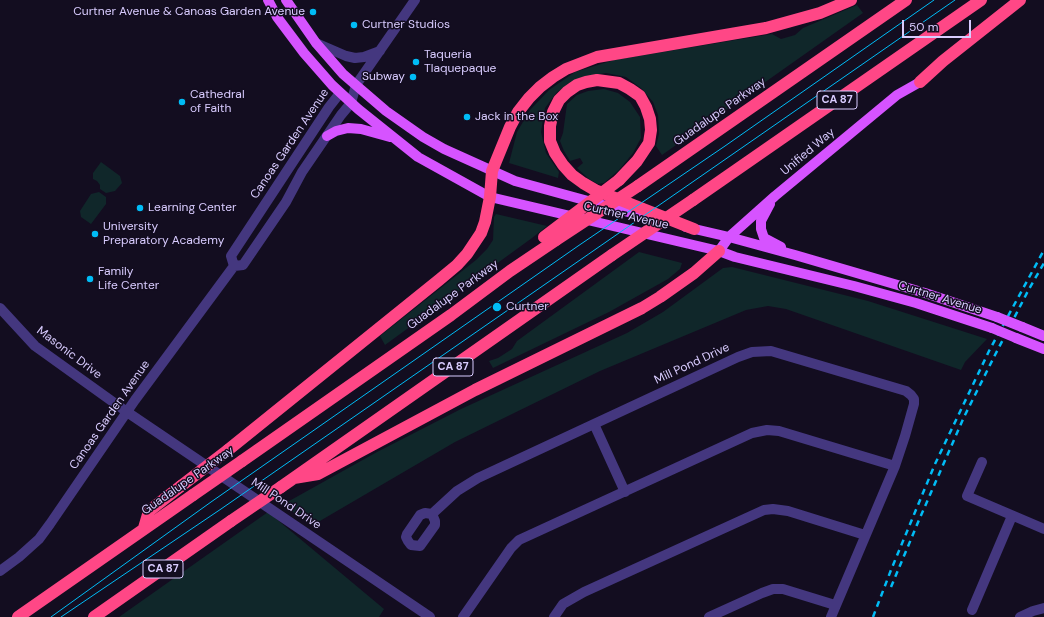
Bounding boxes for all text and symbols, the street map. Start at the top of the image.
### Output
place label: Curtner Avenue & Canoas Garden Avenue [73,5,305,19]
marker: Curtner Avenue & Canoas Garden Avenue [308,7,318,17]
scale bar [904,12,973,38]
place label: Curtner Studios [362,18,450,32]
text: 50 m [909,19,938,35]
marker: Curtner Studios [349,20,359,30]
place label: Taqueria Tlaquepaque [424,48,496,76]
marker: Taqueria Tlaquepaque [411,57,421,67]
place label: Subway [362,70,405,84]
marker: Subway [408,72,418,82]
street label: Guadalupe Parkway [671,75,769,149]
street label: Canoas Garden Avenue [248,86,332,202]
place label: Cathedral of Faith [190,88,245,116]
road number: CA 87 [817,91,857,109]
marker: Cathedral of Faith [177,97,187,107]
place label: Jack in the Box [475,110,558,124]
marker: Jack in the Box [462,112,472,122]
street label: Unified Way [778,125,838,179]
street label: Curtner Avenue [582,199,670,233]
place label: Learning Center [148,201,236,215]
marker: Learning Center [135,203,145,213]
place label: University Preparatory Academy [103,220,224,248]
marker: University Preparatory Academy [90,229,100,239]
street label: Guadalupe Parkway [405,257,501,333]
place label: Family Life Center [98,265,159,293]
marker: Family Life Center [85,274,95,284]
street label: Curtner Avenue [896,278,984,318]
place label: Curtner [506,300,549,314]
marker: Curtner [491,301,503,313]
street label: Masonic Drive [34,324,104,382]
street label: Mill Pond Drive [652,340,732,388]
street label: Canoas Garden Avenue [67,358,153,472]
road number: CA 87 [433,358,473,376]
street label: Guadalupe Parkway [139,444,237,518]
street label: Mill Pond Drive [248,475,324,533]
road number: CA 87 [143,560,183,578]

